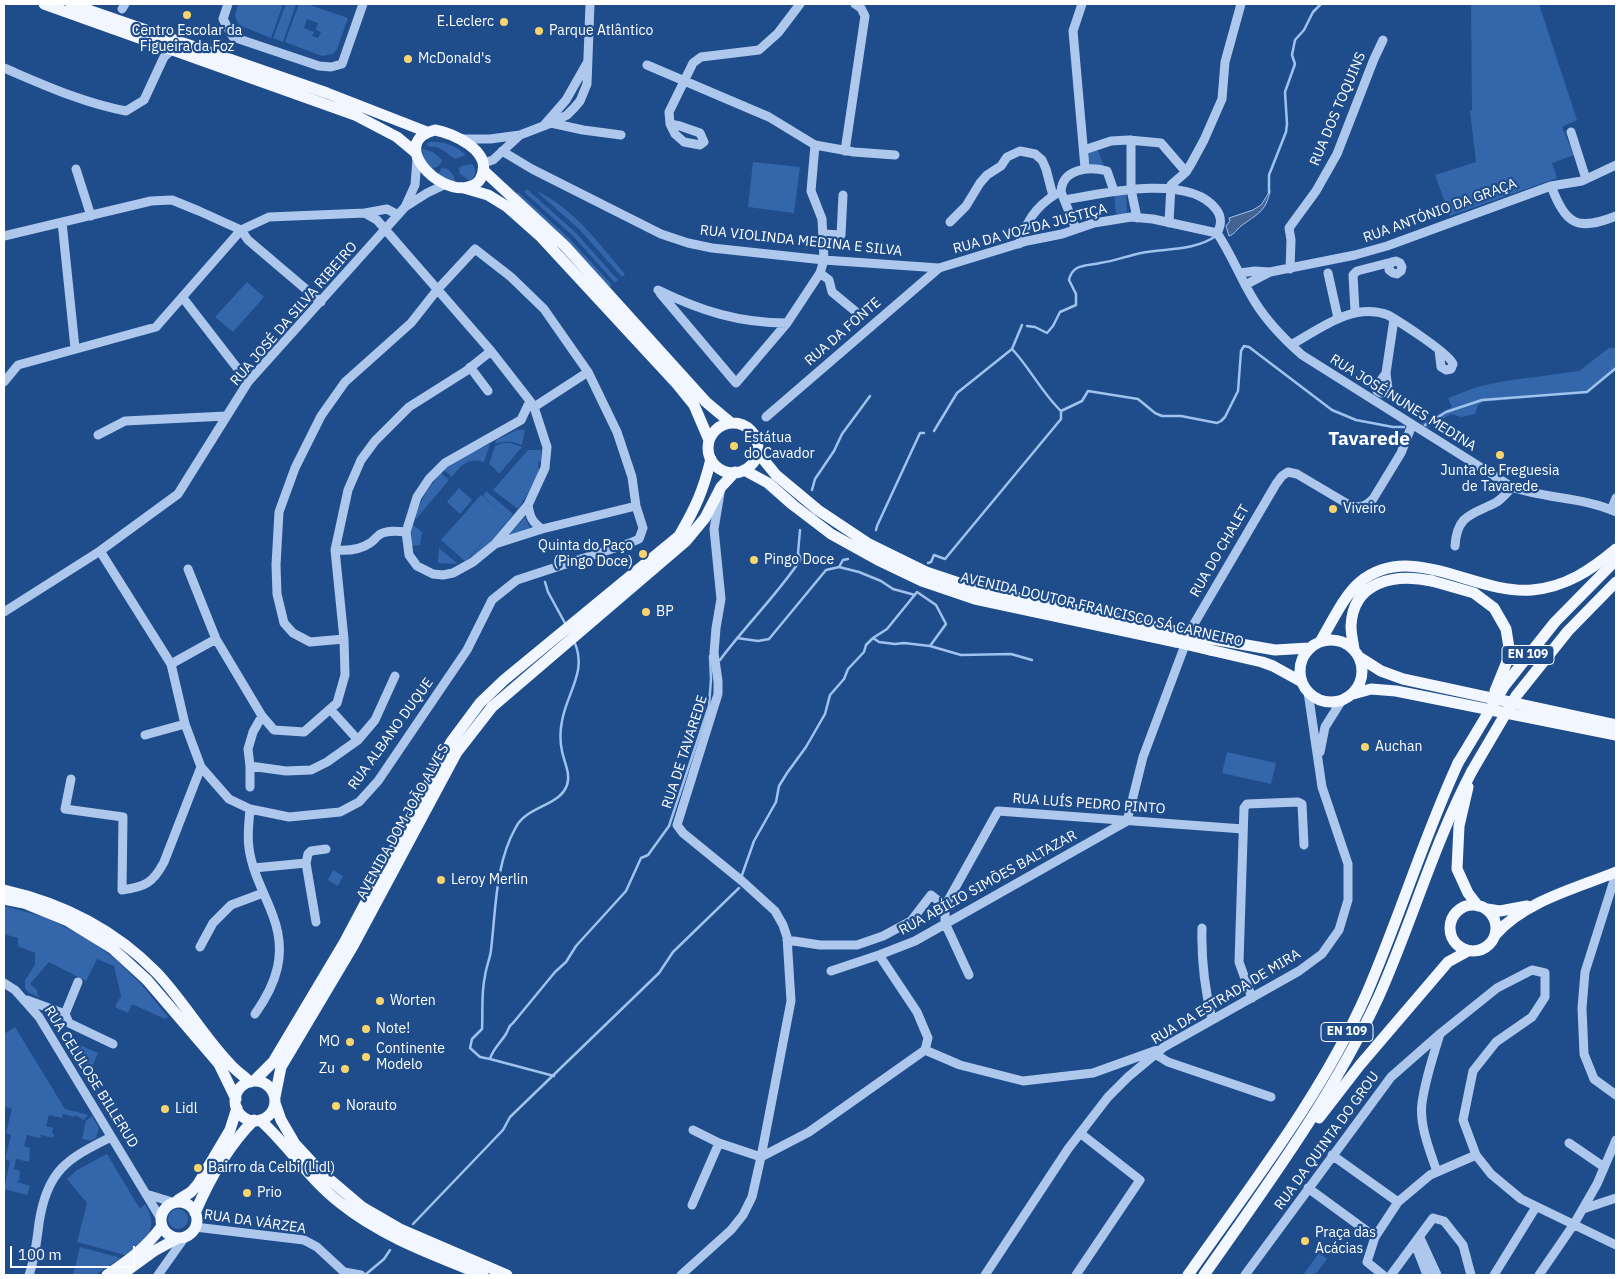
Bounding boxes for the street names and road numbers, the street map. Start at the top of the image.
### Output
street label: RUA DOS TOQUINS [1306,50,1370,168]
street label: RUA ANTÓNIO DA GRAÇA [1361,175,1519,247]
street label: RUA DA VOZ DA JUSTIÇA [951,200,1109,258]
street label: RUA VIOLINDA MEDINA E SILVA [699,222,903,260]
street label: RUA JOSÉ DA SILVA RIBEIRO [227,239,361,389]
street label: RUA DA FONTE [801,294,885,370]
street label: RUA JOSÉ NUNES MEDINA [1327,351,1479,455]
street label: RUA DO CHALET [1187,502,1253,600]
street label: AVENIDA DOUTOR FRANCISCO SÁ CARNEIRO [959,569,1245,651]
road number: EN 109 [1502,646,1554,664]
street label: RUA ALBANO DUQUE [345,675,437,793]
street label: RUA DE TAVAREDE [659,693,711,811]
street label: AVENIDA DOM JOÃO ALVES [353,741,453,903]
street label: RUA LUÍS PEDRO PINTO [1012,790,1166,818]
street label: RUA ABÍLIO SIMÕES BALTAZAR [896,827,1080,939]
street label: RUA DA ESTRADA DE MIRA [1148,946,1304,1048]
street label: RUA CELULOSE BILLERUD [40,1003,142,1151]
road number: EN 109 [1321,1022,1373,1042]
street label: RUA DA QUINTA DO GROU [1271,1069,1383,1213]
street label: RUA DA VÁRZEA [203,1207,307,1237]

